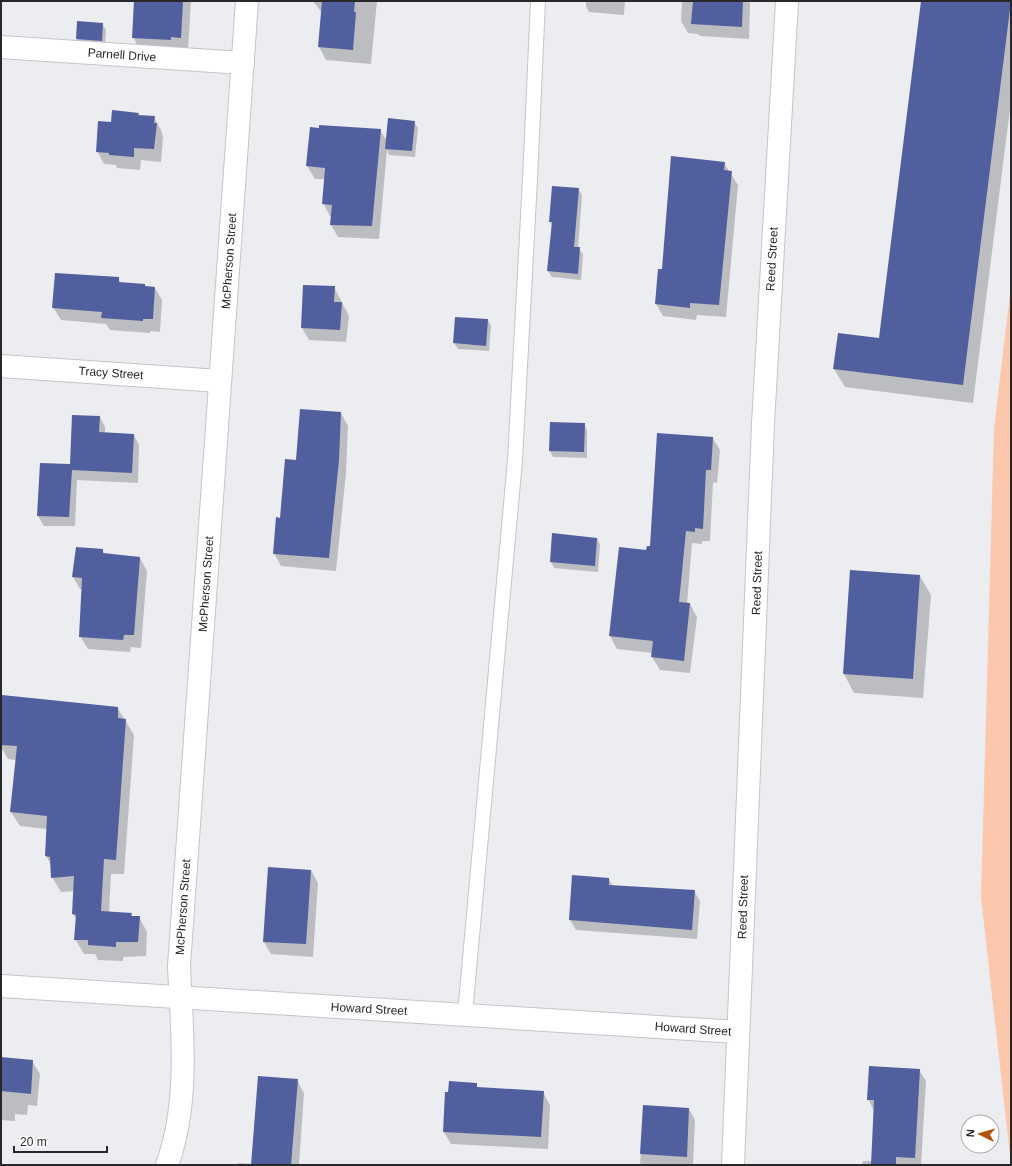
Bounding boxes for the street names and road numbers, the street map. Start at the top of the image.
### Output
street label: Parnell Drive [87,46,157,64]
street label: McPherson Street [219,212,239,309]
street label: Reed Street [763,226,781,291]
street label: Tracy Street [78,364,145,382]
street label: McPherson Street [196,535,216,632]
street label: Reed Street [749,550,765,615]
street label: McPherson Street [173,858,193,955]
street label: Reed Street [735,874,751,939]
street label: Howard Street [330,1000,408,1018]
street label: Howard Street [654,1019,732,1039]

